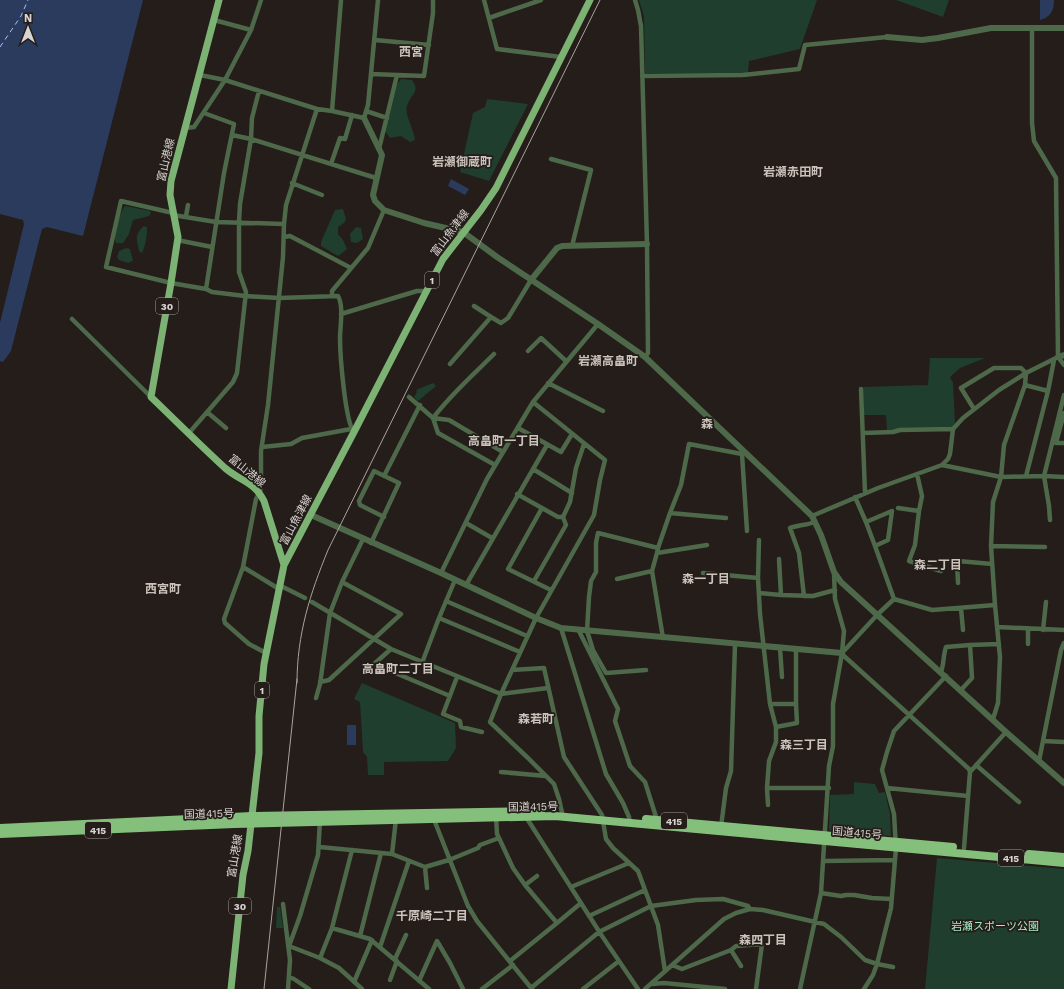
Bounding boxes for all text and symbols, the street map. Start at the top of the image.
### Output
north arrow [8,8,48,48]
text: N [24,12,32,25]
district label: 西宮 [399,45,423,59]
street label: 富山港線 [155,137,177,183]
district label: 岩瀬御蔵町 [432,155,492,169]
district label: 岩瀬赤田町 [763,165,823,179]
street label: 富山魚津線 [428,207,472,259]
road number: 1 [425,272,439,288]
road number: 30 [156,298,178,314]
district label: 岩瀬高畠町 [578,354,638,368]
district label: 森 [701,417,713,431]
district label: 高畠町一丁目 [468,434,540,448]
street label: 富山港線 [226,452,268,490]
street label: 富山魚津線 [277,493,315,547]
district label: 森二丁目 [914,558,962,572]
district label: 森一丁目 [682,572,730,586]
district label: 西宮町 [145,582,181,596]
district label: 高畠町二丁目 [362,662,434,676]
road number: 1 [255,682,269,698]
district label: 森若町 [518,712,554,726]
district label: 森三丁目 [780,738,828,752]
street label: 国道415号 [508,800,558,814]
street label: 国道415号 [184,807,234,821]
road number: 415 [661,813,687,829]
road number: 415 [85,822,111,838]
street label: 国道415号 [831,824,883,842]
street label: 富山港線 [225,833,245,879]
road number: 415 [998,850,1024,866]
road number: 30 [229,898,251,914]
district label: 千原崎二丁目 [396,909,468,923]
park label: 岩瀬スポーツ公園 [951,920,1039,933]
district label: 森四丁目 [739,933,787,947]

